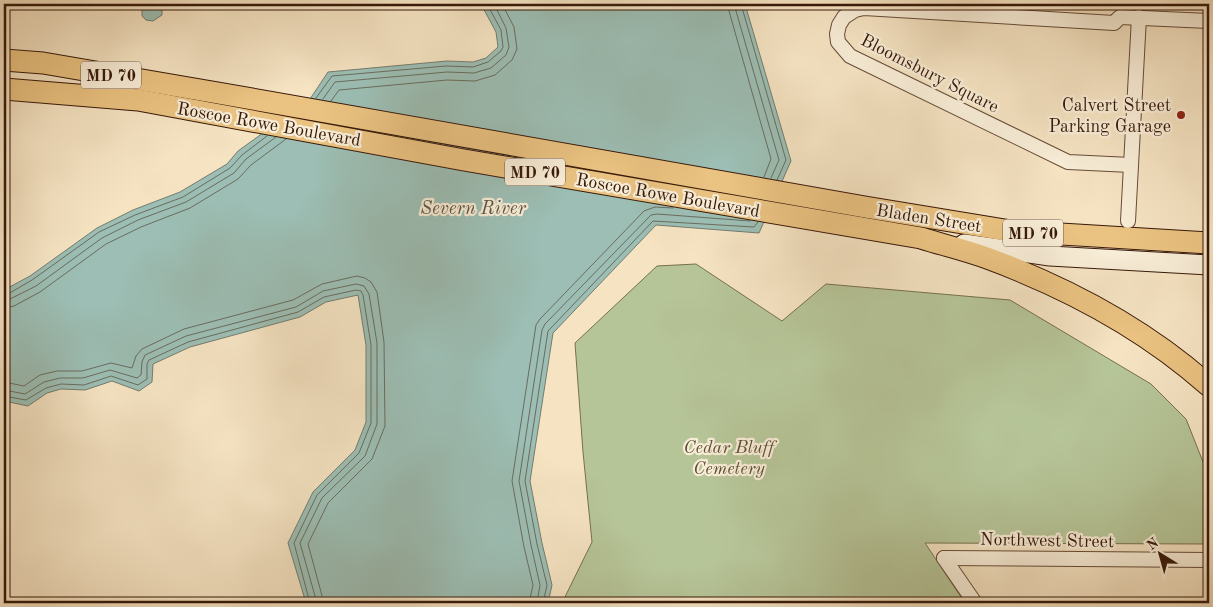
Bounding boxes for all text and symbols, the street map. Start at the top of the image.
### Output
street label: Bloomsbury Square [858,31,1002,117]
road number: MD 70 [81,62,141,88]
place label: Calvert Street Parking Garage [1048,97,1171,136]
street label: Roscoe Rowe Boulevard [175,100,362,150]
marker: Calvert Street Parking Garage [1175,109,1187,121]
road number: MD 70 [505,158,565,186]
street label: Roscoe Rowe Boulevard [574,171,761,221]
water label: Severn River [420,200,527,219]
street label: Bladen Street [875,202,983,236]
road number: MD 70 [1003,220,1063,247]
park label: Cedar Bluff Cemetery [684,439,778,478]
north arrow [1136,530,1186,580]
street label: Northwest Street [980,531,1114,551]
text: N [1144,535,1162,553]

